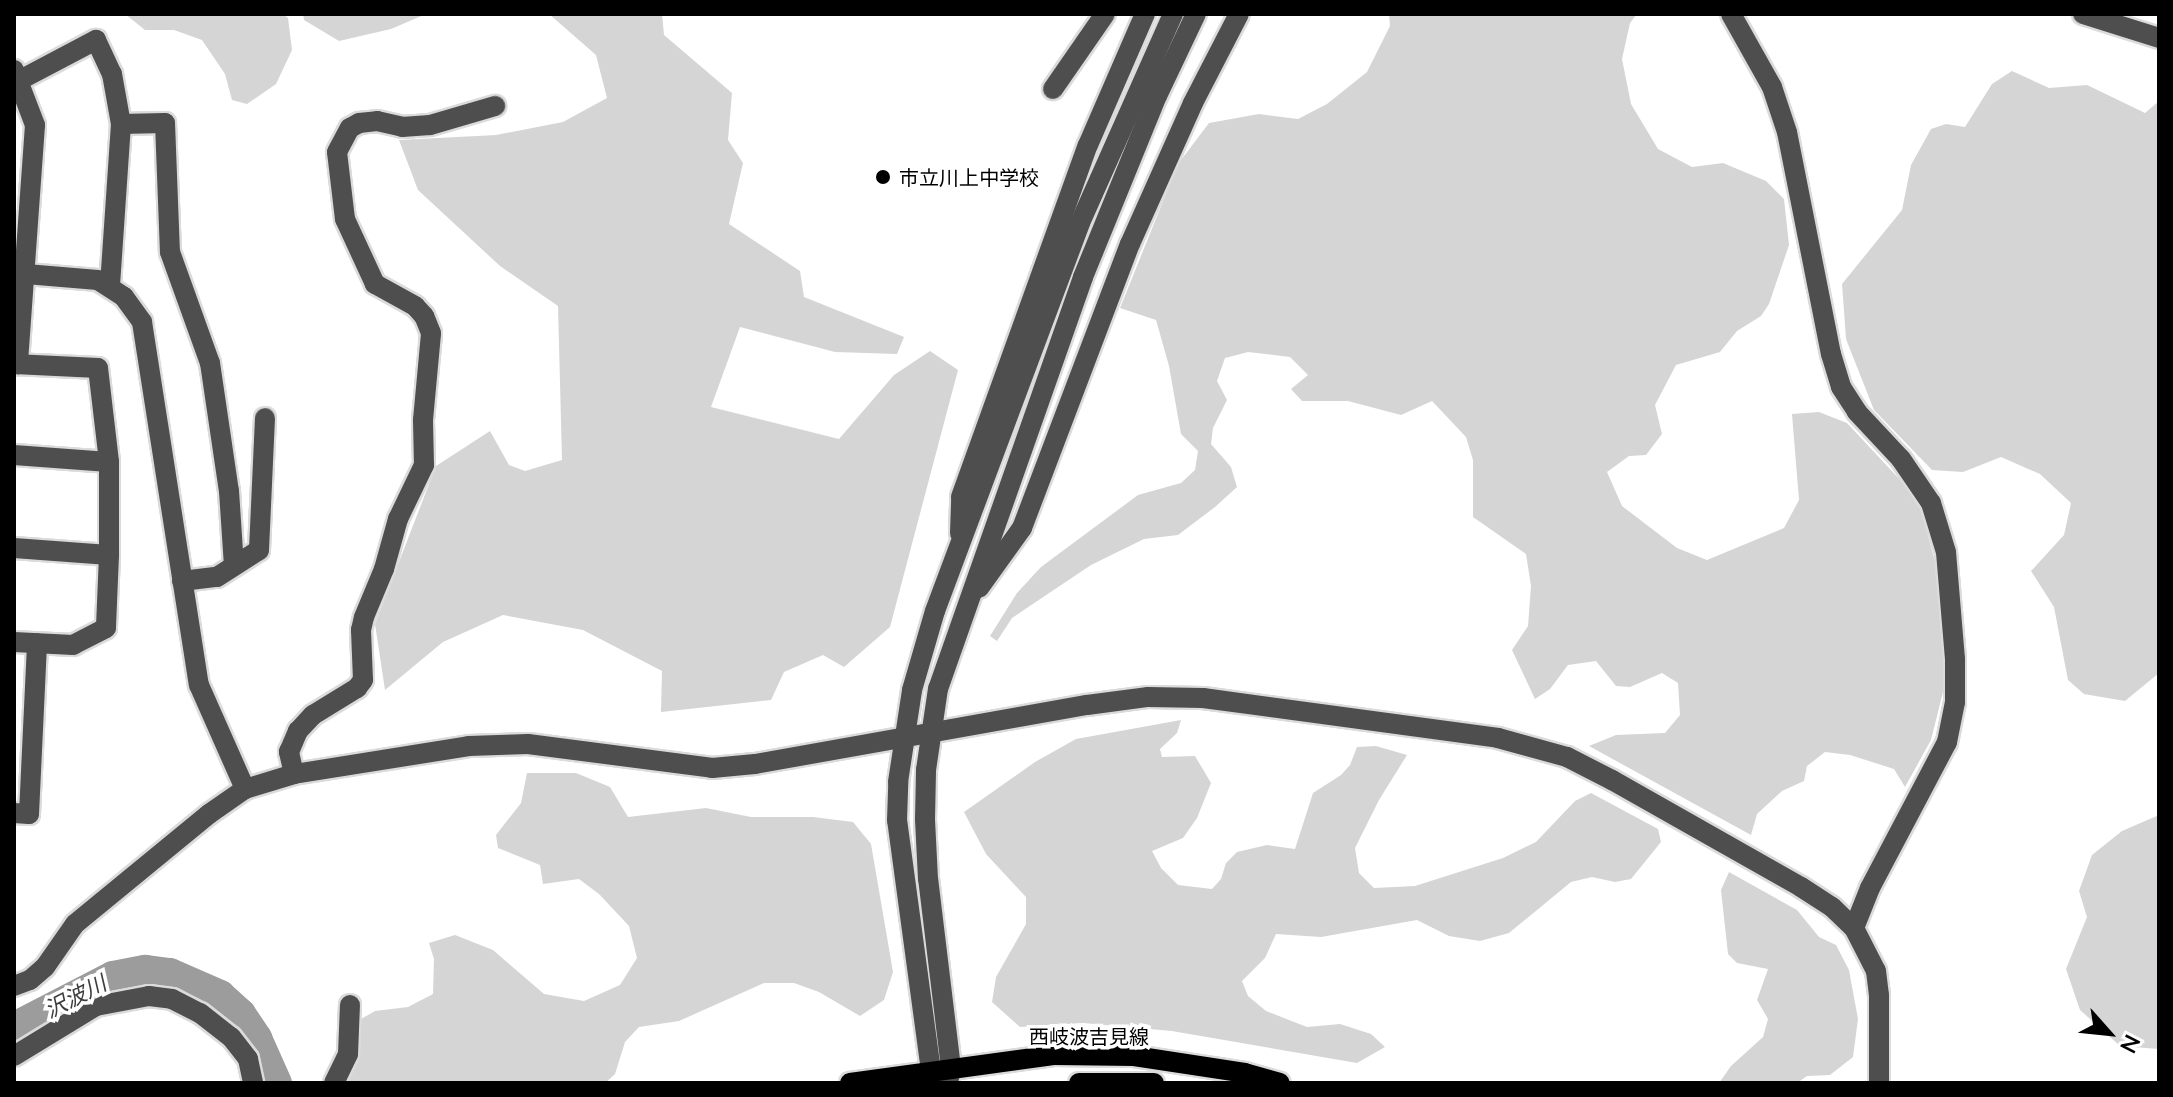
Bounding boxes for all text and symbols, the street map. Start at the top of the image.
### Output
place label: 市立川上中学校 [899,165,1039,189]
marker: 市立川上中学校 [874,168,892,186]
water label: 沢波川 [40,969,110,1023]
north arrow [2069,993,2149,1073]
street label: 西岐波吉見線 [1029,1024,1149,1048]
text: N [2115,1030,2147,1058]

